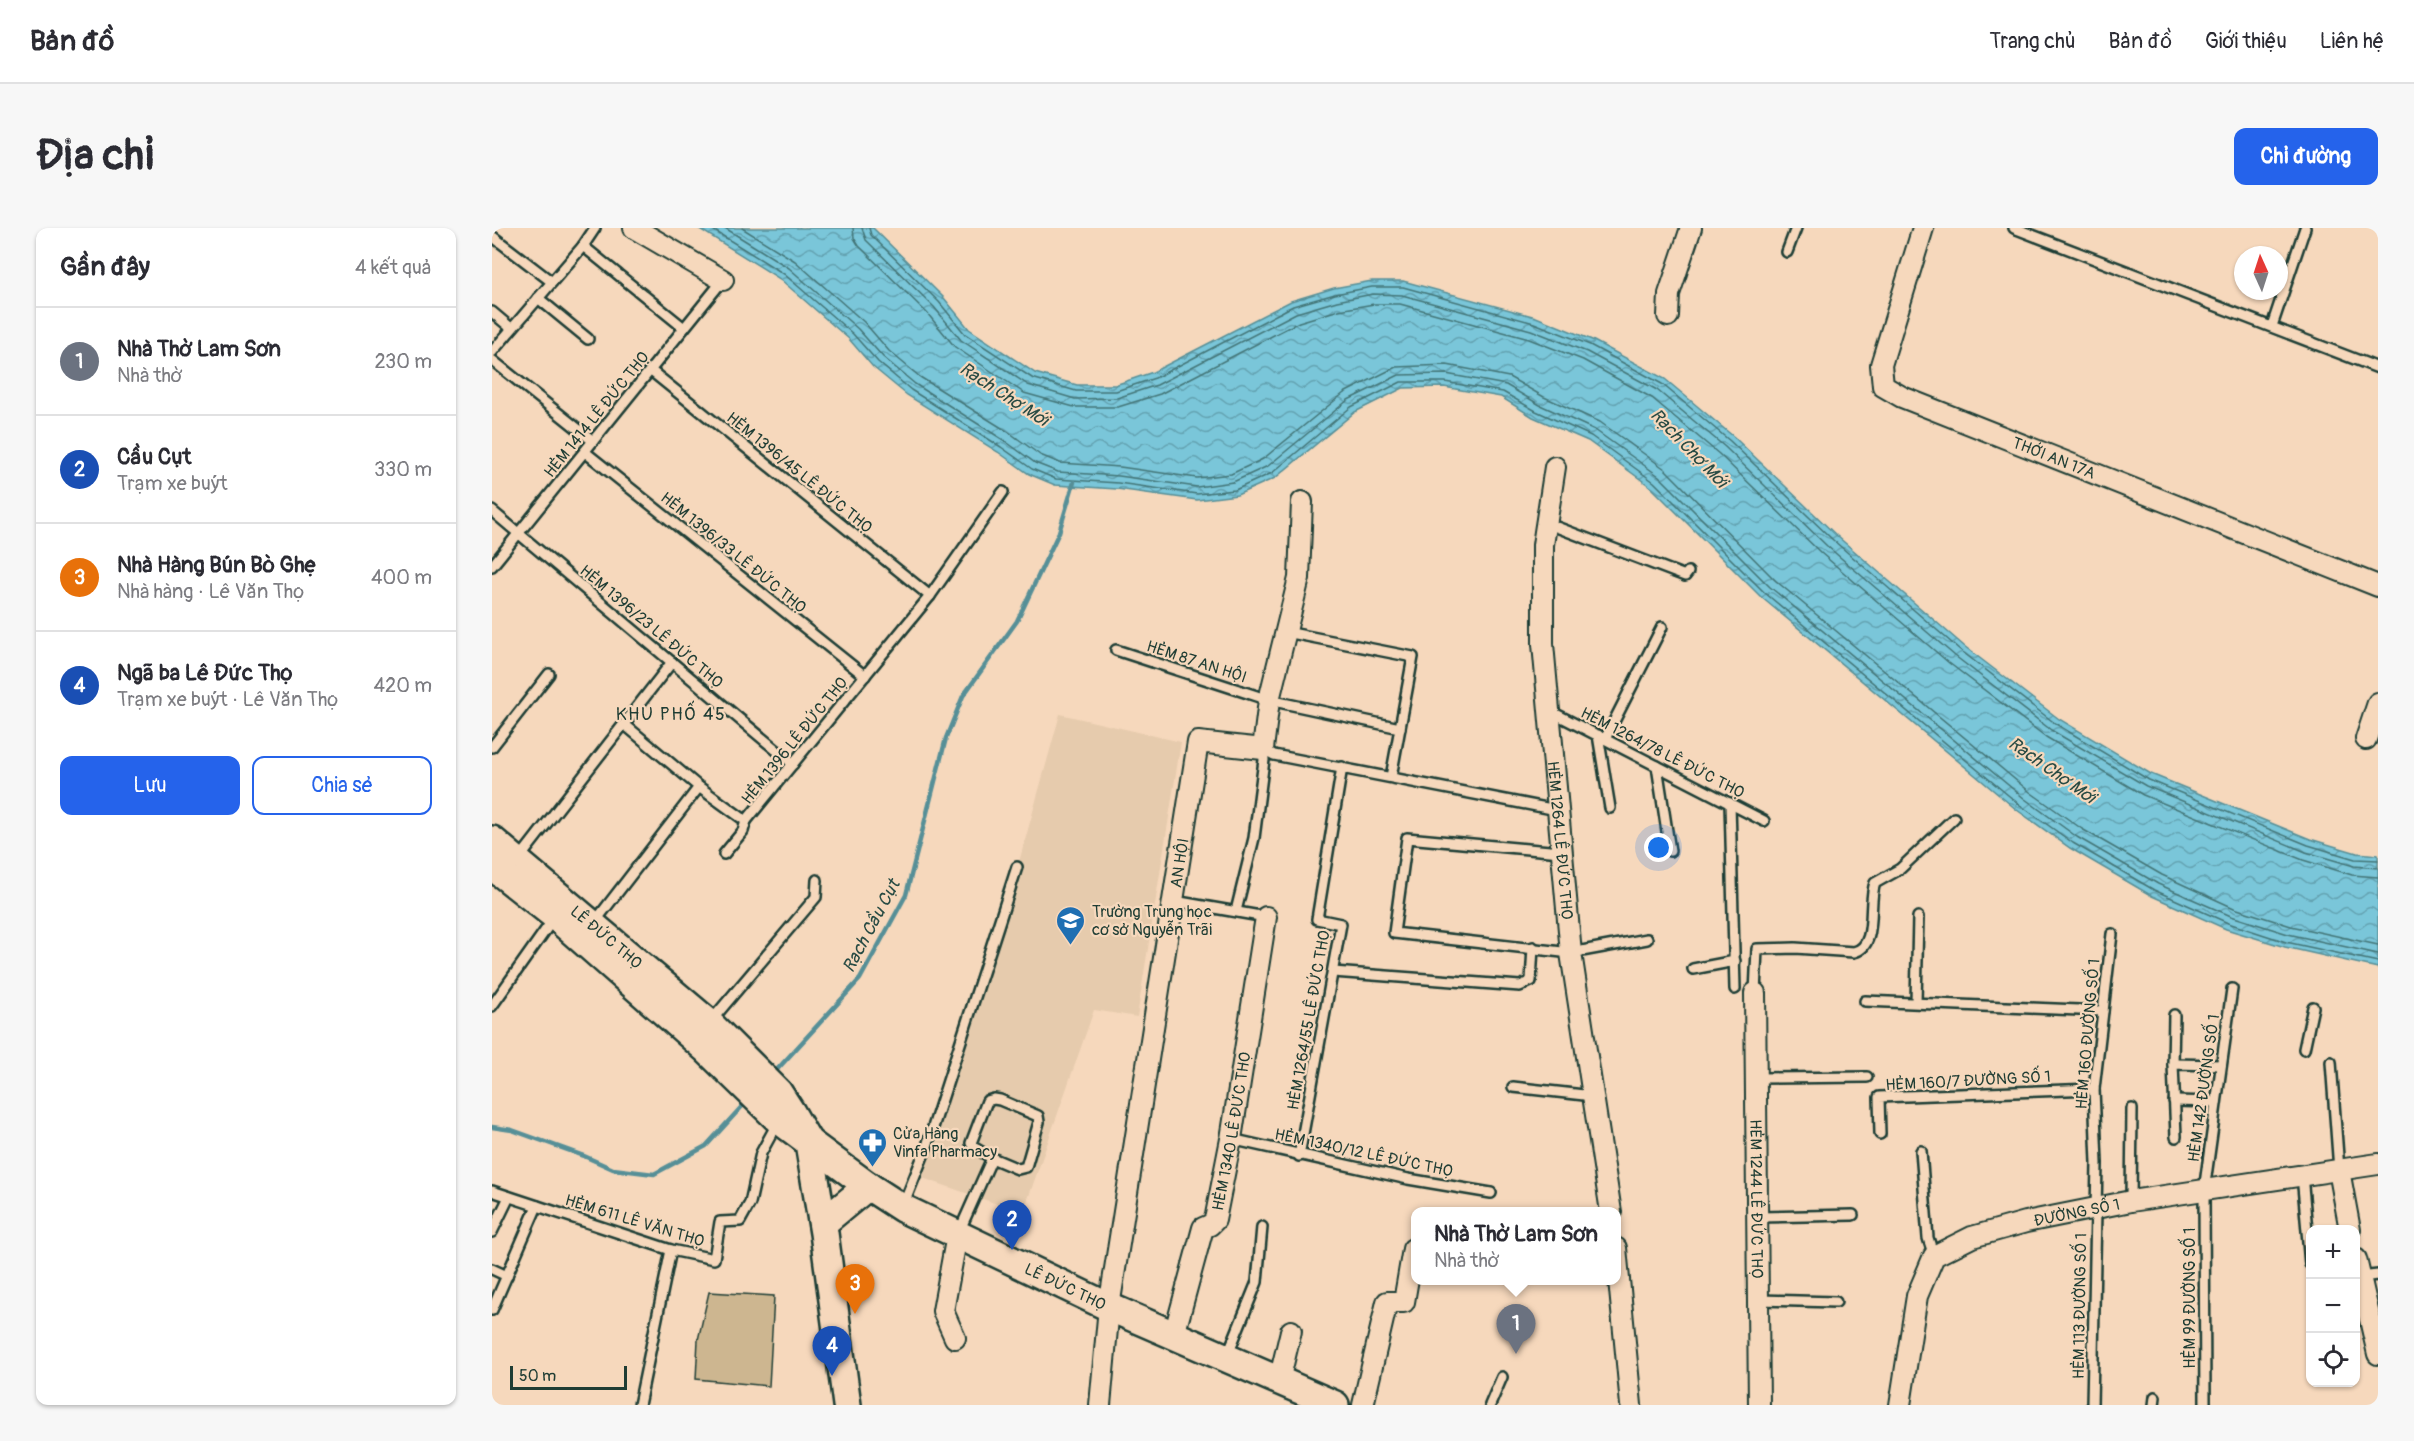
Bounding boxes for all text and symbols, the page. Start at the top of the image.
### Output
text: Bản đồ [30,24,114,59]
text: Trang chủ [1990,28,2076,55]
text: Bản đồ [2109,28,2172,55]
text: Giới thiệu [2205,28,2287,55]
text: Liên hệ [2320,28,2384,55]
button: Chỉ đường [2234,128,2378,185]
text: Địa chỉ [36,130,154,182]
north arrow [2234,246,2288,300]
text: Gần đây [60,251,150,283]
text: 4 kết quả [355,255,432,280]
text: Nhà Thờ Lam Sơn [117,335,281,363]
street label: HẺM 1414 LÊ ĐỨC THỌ [539,347,654,482]
text: 1 [76,349,83,374]
text: 230 m [375,349,432,374]
water label: Rạch Chợ Mới [955,357,1055,433]
text: Nhà thờ [117,363,182,388]
water label: Rạch Chợ Mới [1645,404,1734,495]
street label: HẺM 1396/45 LÊ ĐỨC THỌ [722,407,877,538]
street label: THỚI AN 17A [2009,433,2098,484]
text: Cầu Cụt [117,443,191,471]
text: 2 [74,457,85,482]
text: 330 m [374,457,432,482]
text: Trạm xe buýt [117,471,227,496]
street label: HẺM 1396/33 LÊ ĐỨC THỌ [656,487,811,618]
text: Nhà Hàng Bún Bò Ghẹ [117,551,316,579]
street label: HẺM 1396/23 LÊ ĐỨC THỌ [575,560,728,693]
text: 3 [74,565,85,590]
text: 400 m [371,565,432,590]
text: Nhà hàng · Lê Văn Thọ [117,579,305,604]
street label: HẺM 87 AN HỘI [1144,635,1250,688]
text: Ngã ba Lê Đức Thọ [117,659,294,687]
street label: HẺM 1396 LÊ ĐỨC THỌ [736,672,852,808]
text: 4 [74,673,85,698]
text: 420 m [373,673,432,698]
text: Trạm xe buýt · Lê Văn Thọ [117,687,339,712]
district label: KHU PHỐ 45 [616,700,726,726]
street label: HẺM 1264/78 LÊ ĐỨC THỌ [1577,702,1748,803]
water label: Rạch Chợ Mới [2004,732,2102,810]
button: Lưu [60,756,240,815]
button: Chia sẻ [252,756,432,815]
street label: HẺM 1264 LÊ ĐỨC THỌ [1543,760,1577,921]
your location [1644,833,1673,862]
street label: AN HỘI [1166,837,1194,889]
water label: Rạch Cầu Cụt [837,874,906,977]
street label: LÊ ĐỨC THỌ [566,901,646,973]
place label: Trường Trung học cơ sở Nguyễn Trãi [1092,902,1212,940]
school or university icon: Trường Trung học cơ sở Nguyễn Trãi [1055,904,1087,946]
street label: HẺM 1264/55 LÊ ĐỨC THỌ [1282,928,1335,1112]
street label: HẺM 160 ĐƯỜNG SỐ 1 [2068,958,2105,1110]
street label: HẺM 142 ĐƯỜNG SỐ 1 [2181,1012,2224,1163]
street label: HẺM 1340 LÊ ĐỨC THỌ [1208,1050,1256,1212]
street label: HẺM 160/7 ĐƯỜNG SỐ 1 [1885,1064,2051,1095]
street label: HẺM 1244 LÊ ĐỨC THỌ [1745,1119,1767,1279]
street label: HẺM 1340/12 LÊ ĐỨC THỌ [1273,1123,1455,1182]
place label: Cửa Hàng Vinfa Pharmacy [893,1124,997,1162]
pharmacy icon: Cửa Hàng Vinfa Pharmacy [856,1126,888,1168]
street label: HẺM 611 LÊ VĂN THỌ [562,1189,707,1252]
street label: ĐƯỜNG SỐ 1 [2032,1193,2122,1231]
pin: 2 [992,1200,1032,1250]
popup [1411,1207,1621,1285]
text: Nhà Thờ Lam Sơn [1434,1220,1598,1248]
map controls [2306,1225,2360,1387]
button: + [2306,1225,2360,1279]
street label: HẺM 99 ĐƯỜNG SỐ 1 [2177,1227,2200,1369]
street label: HẺM 113 ĐƯỜNG SỐ 1 [2066,1233,2091,1379]
text: Nhà thờ [1434,1248,1499,1273]
street label: LÊ ĐỨC THỌ [1021,1259,1109,1315]
pin: 3 [836,1264,874,1314]
button: − [2306,1279,2360,1333]
pin: 1 [1496,1304,1536,1354]
pin: 4 [812,1326,852,1376]
button: locate [2306,1333,2360,1387]
scale bar [510,1363,627,1390]
text: 50 m [519,1366,556,1386]

